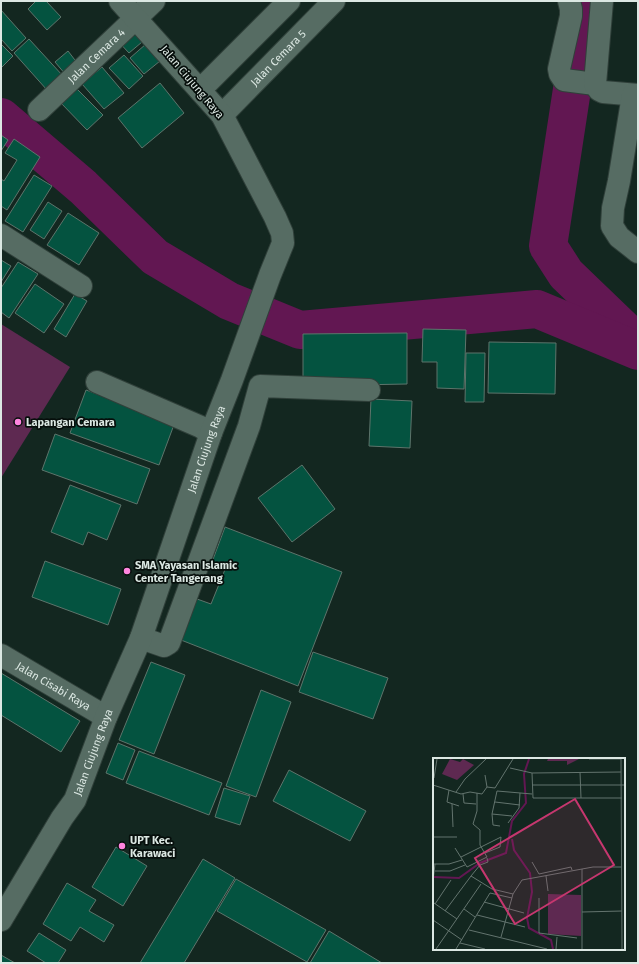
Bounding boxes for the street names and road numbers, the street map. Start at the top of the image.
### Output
street label: Jalan Cemara 4 [65,25,128,86]
street label: Jalan Cemara 5 [248,27,309,89]
street label: Jalan Ciujung Raya [158,43,226,121]
street label: Jalan Ciujung Raya [185,403,228,494]
street label: Jalan Cisabi Raya [14,659,93,713]
street label: Jalan Ciujung Raya [71,707,115,797]

